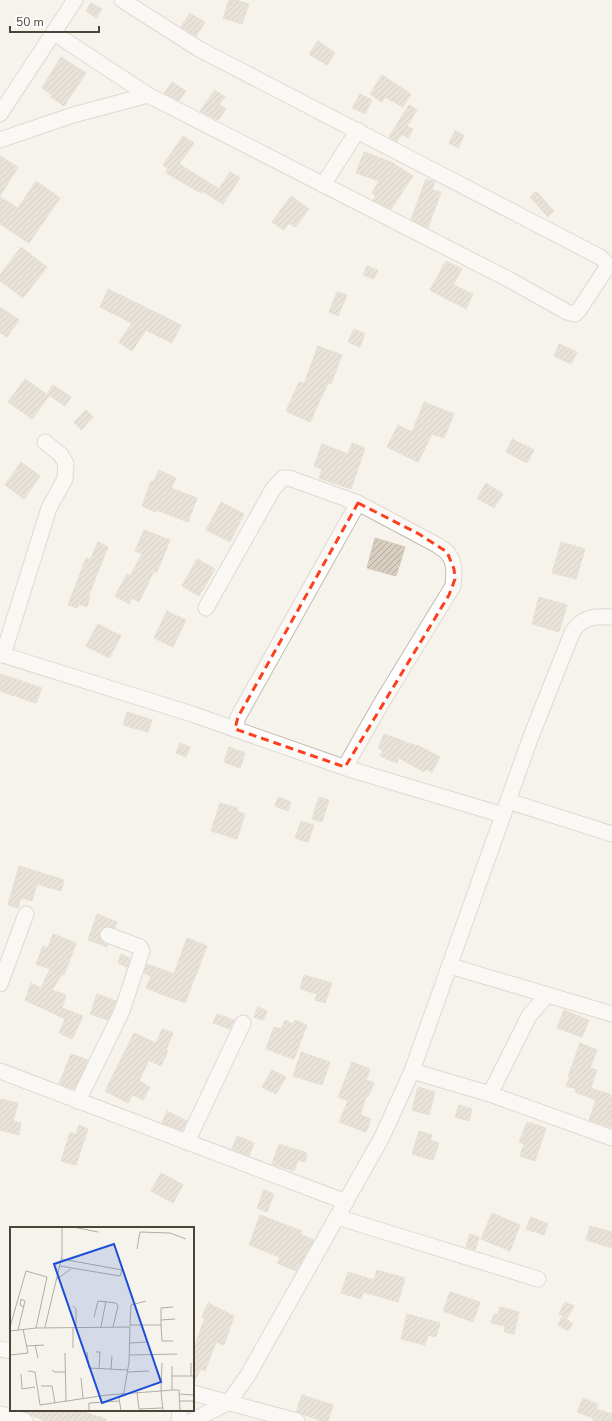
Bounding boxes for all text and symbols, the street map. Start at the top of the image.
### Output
scale bar [10,8,99,34]
text: 50 m [16,14,44,30]
inset map [10,1227,194,1411]

